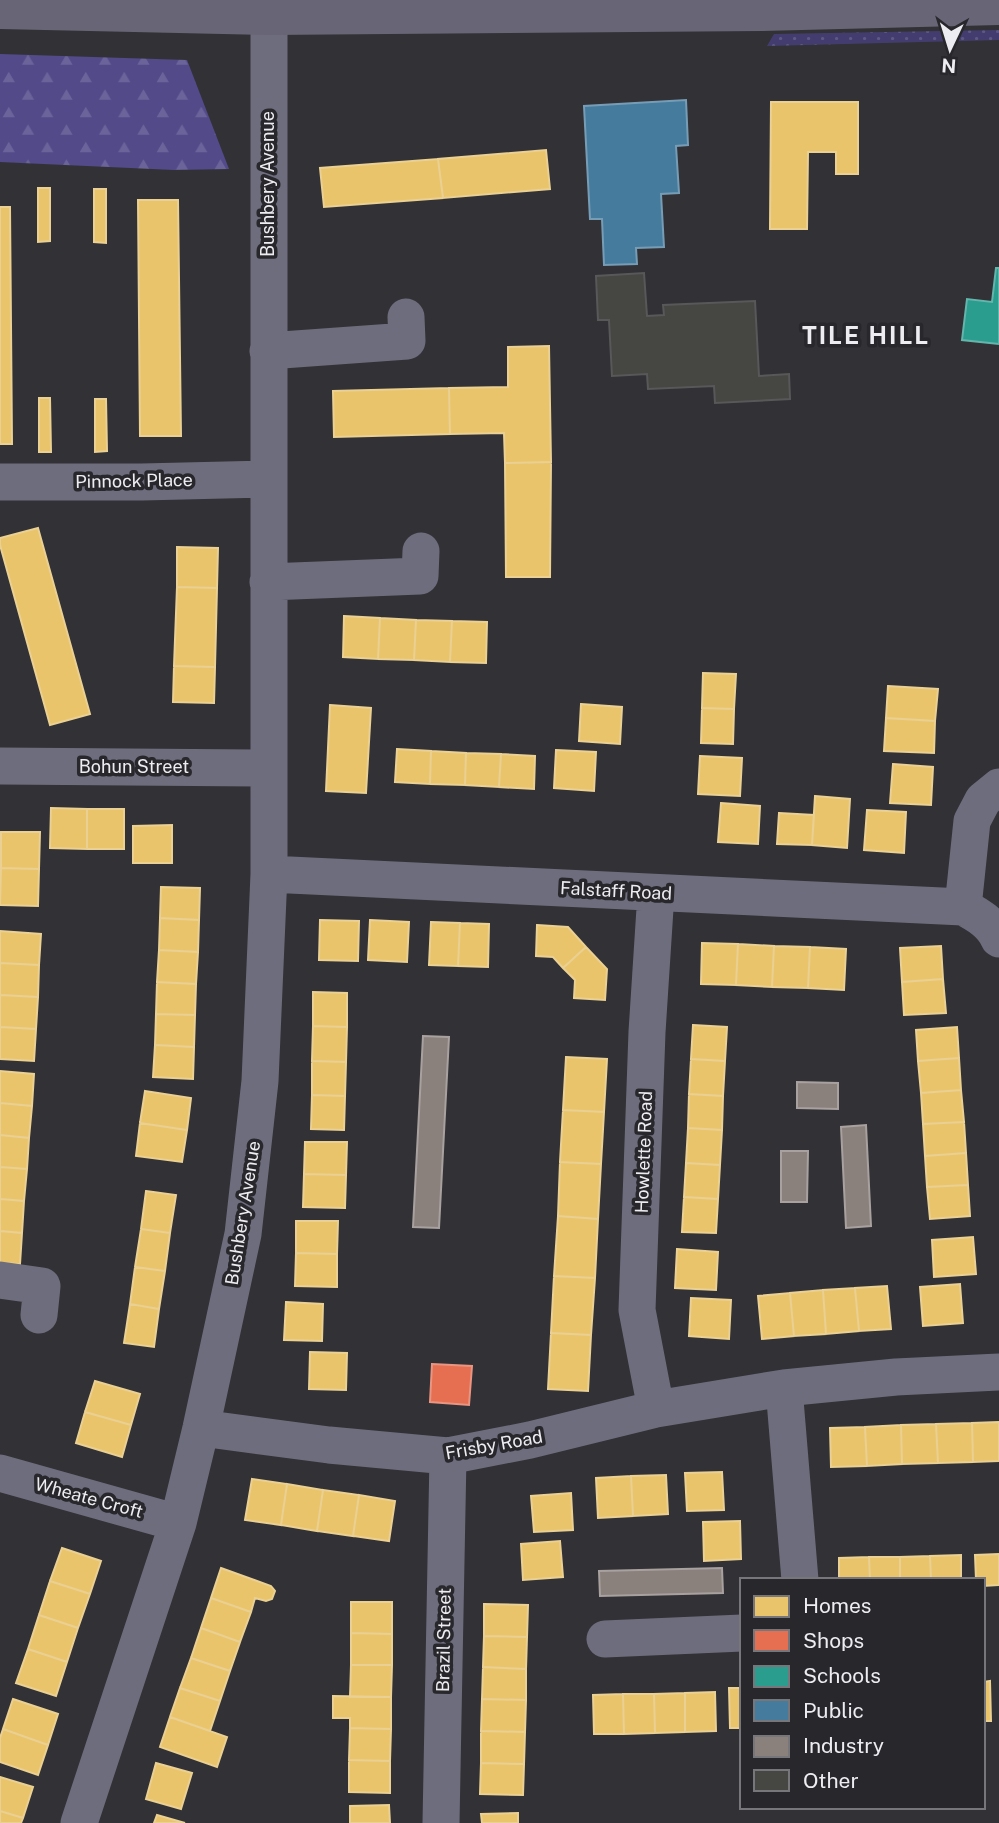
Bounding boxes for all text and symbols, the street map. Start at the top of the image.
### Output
north arrow [915,14,985,84]
text: N [941,54,957,77]
street label: Bushbery Avenue [257,111,278,257]
district label: TILE HILL [802,321,930,349]
street label: Pinnock Place [75,469,193,492]
street label: Bohun Street [79,756,189,777]
street label: Falstaff Road [560,877,672,904]
street label: Howlette Road [631,1090,656,1214]
street label: Bushbery Avenue [221,1139,264,1287]
street label: Frisby Road [444,1426,544,1463]
street label: Wheate Croft [33,1473,145,1522]
legend [740,1578,985,1809]
street label: Brazil Street [432,1588,455,1692]
text: Homes [803,1593,871,1618]
text: Shops [803,1628,864,1653]
text: Schools [803,1663,881,1688]
text: Public [803,1698,864,1723]
text: Industry [803,1733,884,1758]
text: Other [803,1768,859,1793]

